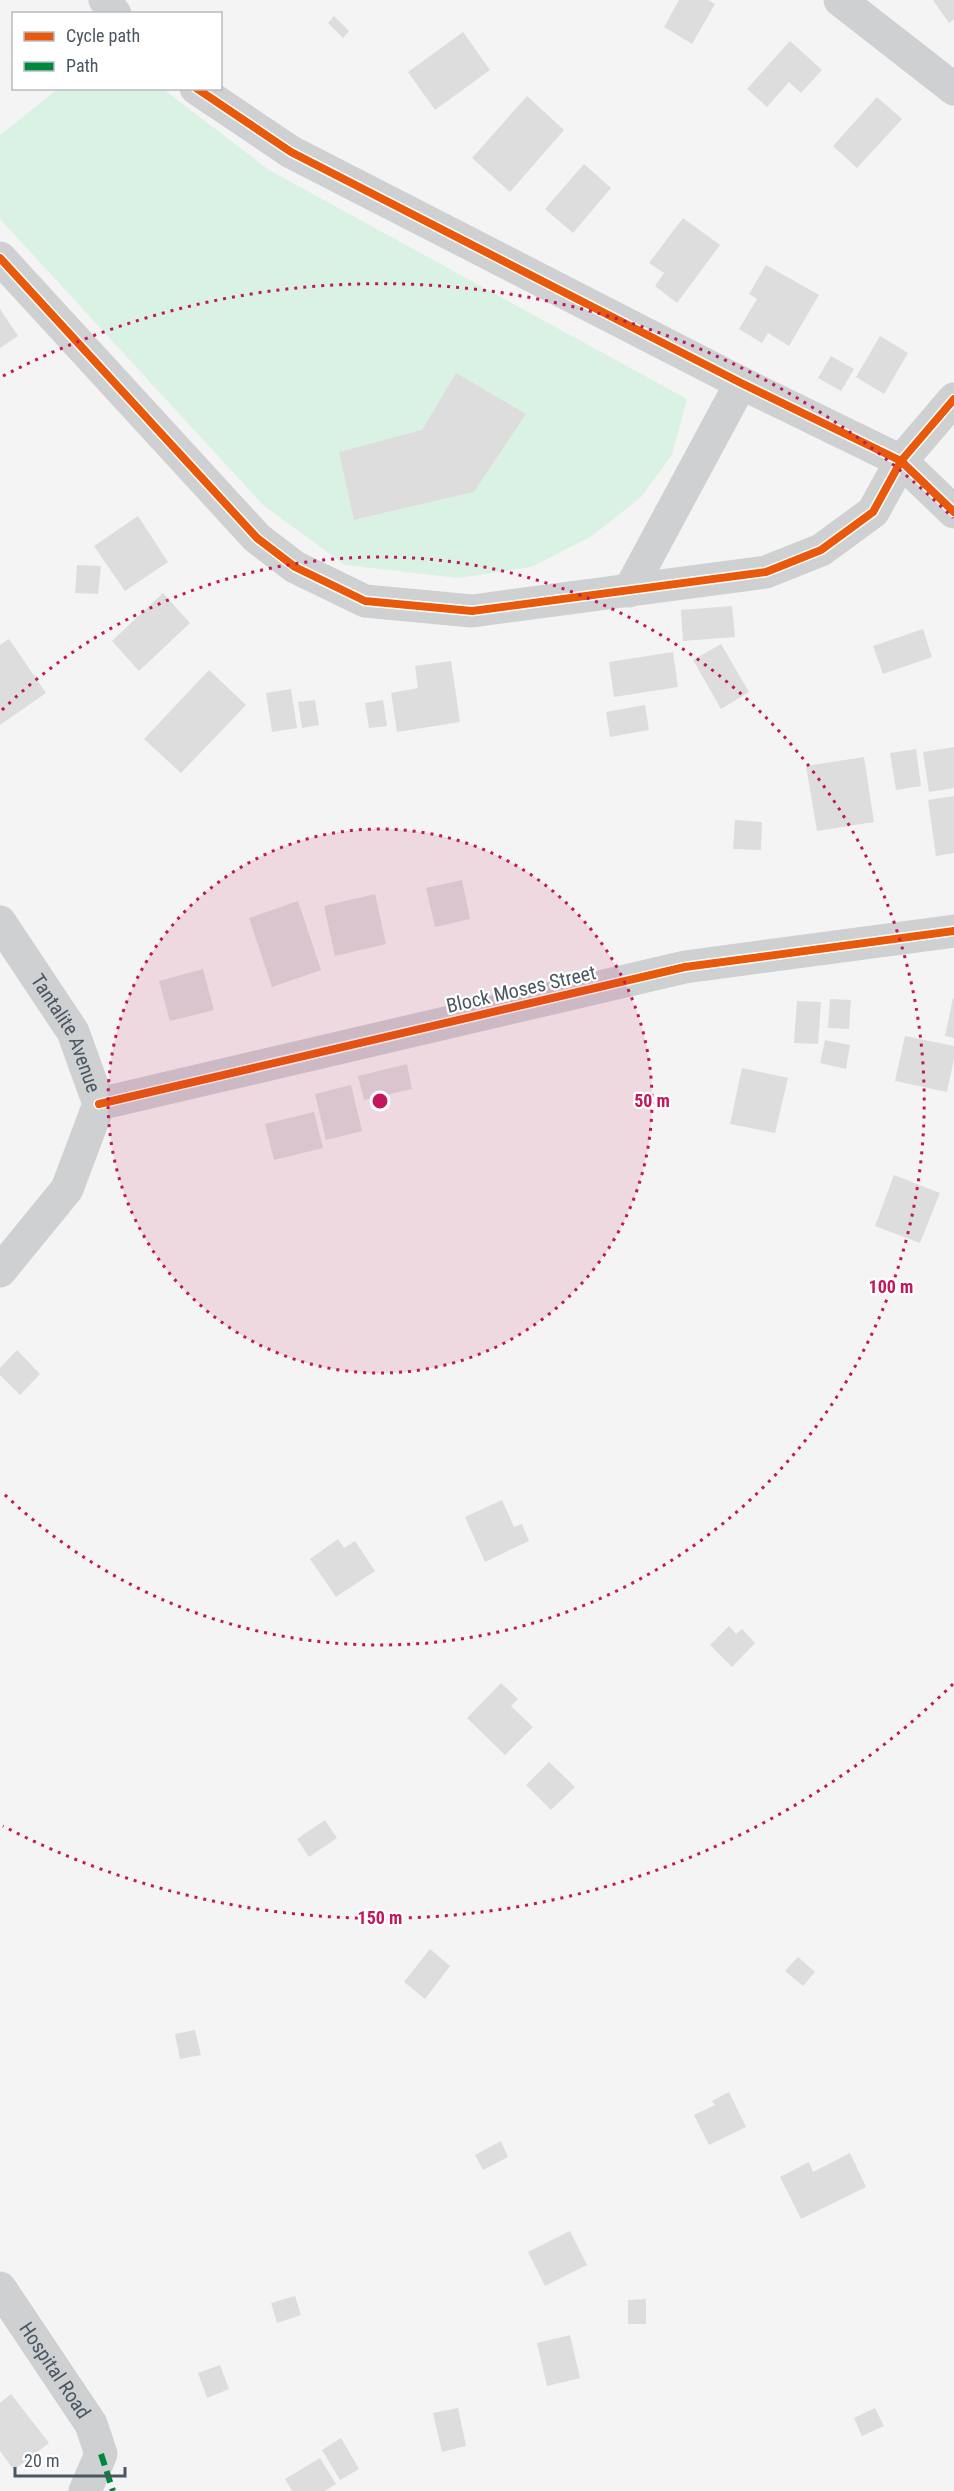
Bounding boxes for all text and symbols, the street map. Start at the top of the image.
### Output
legend [12,12,222,90]
text: Cycle path [66,25,140,46]
text: Path [66,55,99,76]
street label: Block Moses Street [444,960,598,1018]
street label: Tantalite Avenue [26,969,106,1096]
text: 50 m [634,1090,670,1111]
centre of rings [370,1091,390,1111]
text: 100 m [869,1276,913,1297]
text: 150 m [358,1907,402,1928]
street label: Hospital Road [14,2318,96,2423]
scale bar [15,2440,124,2478]
text: 20 m [24,2450,59,2471]

